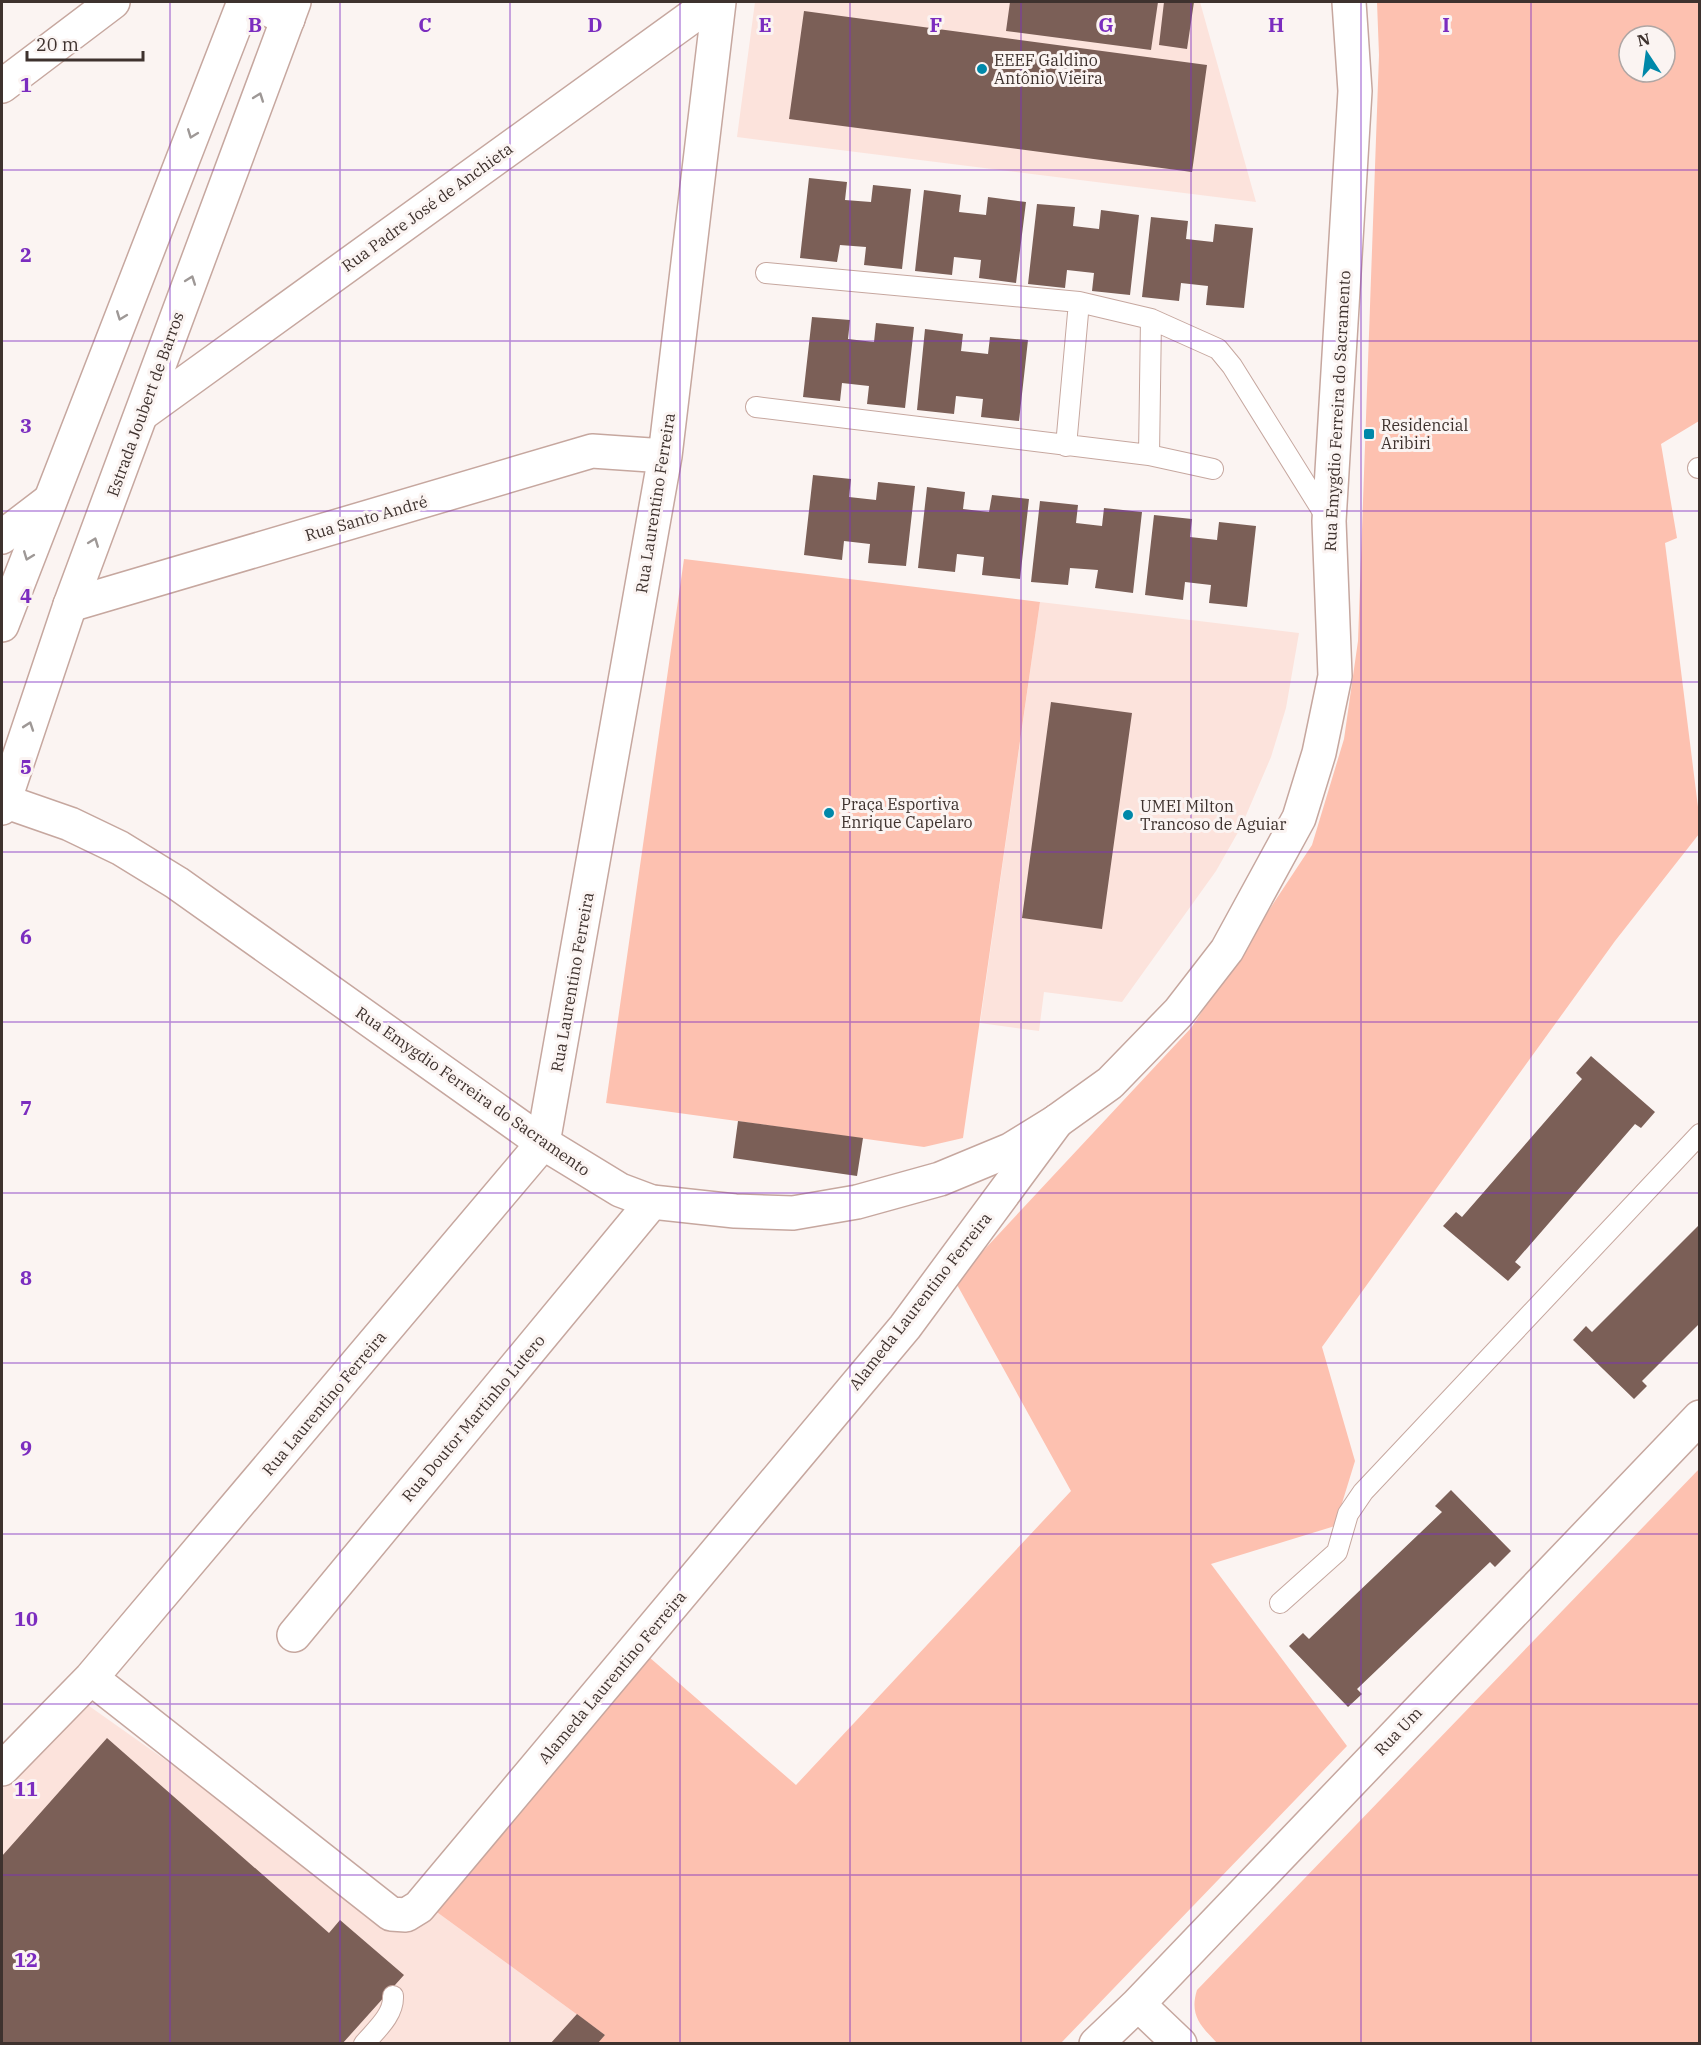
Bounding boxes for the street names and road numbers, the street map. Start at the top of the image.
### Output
street label: Rua Padre José de Anchieta [338,138,517,276]
street label: Rua Emygdio Ferreira do Sacramento [1320,270,1354,552]
street label: Estrada Joubert de Barros [102,309,188,499]
street label: Rua Laurentino Ferreira [631,411,679,595]
street label: Rua Santo André [303,491,429,545]
street label: Rua Laurentino Ferreira [546,890,598,1073]
street label: Rua Emygdio Ferreira do Sacramento [352,1002,594,1180]
street label: Alameda Laurentino Ferreira [844,1208,996,1394]
street label: Rua Laurentino Ferreira [258,1327,390,1479]
street label: Rua Doutor Martinho Lutero [397,1330,549,1506]
street label: Alameda Laurentino Ferreira [534,1586,690,1768]
street label: Rua Um [1370,1702,1426,1760]

